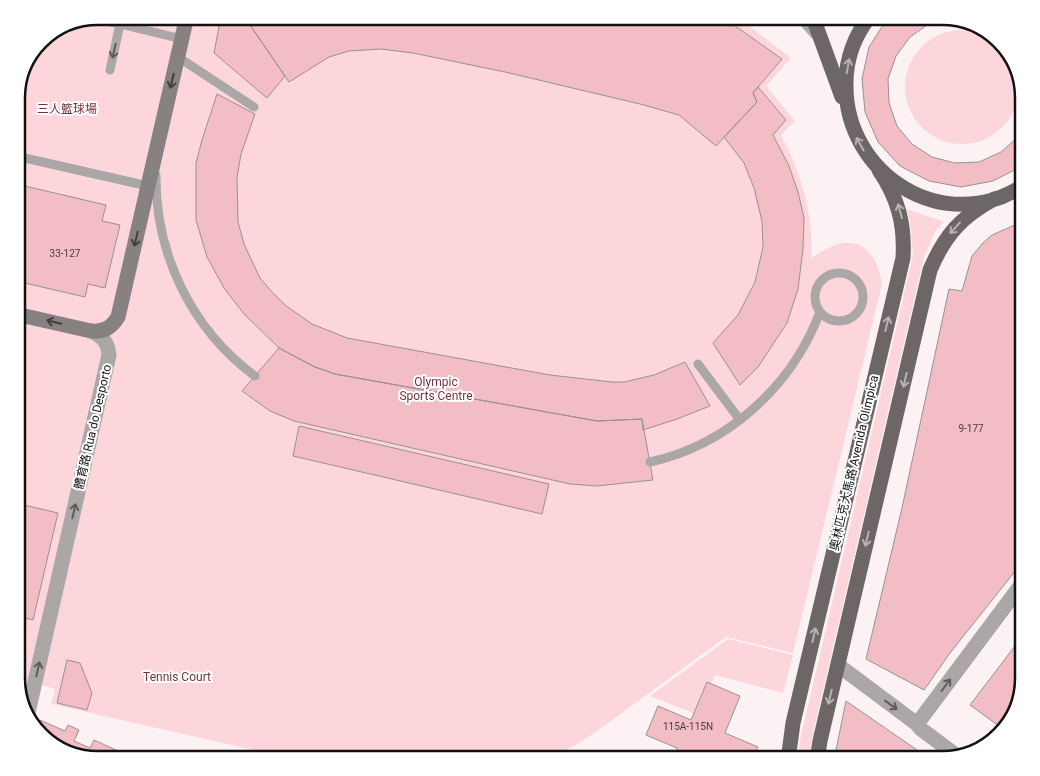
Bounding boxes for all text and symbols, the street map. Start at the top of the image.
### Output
one-way arrow [109,42,118,58]
one-way arrow [843,58,853,74]
one-way arrow [167,72,176,88]
park label: 三人籃球場 [37,102,97,116]
one-way arrow [855,137,865,152]
one-way arrow [894,204,904,220]
one-way arrow [949,221,961,234]
one-way arrow [131,231,140,247]
house number: 33-127 [50,248,81,259]
one-way arrow [883,316,892,332]
one-way arrow [46,317,62,326]
street label: 體育路 Rua do Desporto [72,363,114,491]
one-way arrow [900,372,909,388]
street label: 奧林匹克大馬路 Avenida Olímpica [827,374,881,552]
park label: Olympic Sports Centre [399,375,473,403]
house number: 9-177 [958,423,984,434]
one-way arrow [70,503,79,519]
one-way arrow [862,530,871,546]
one-way arrow [810,628,819,644]
one-way arrow [33,662,43,678]
park label: Tennis Court [143,670,211,684]
one-way arrow [941,679,952,692]
one-way arrow [825,688,834,704]
one-way arrow [884,700,898,710]
house number: 115A-115N [663,721,713,732]

